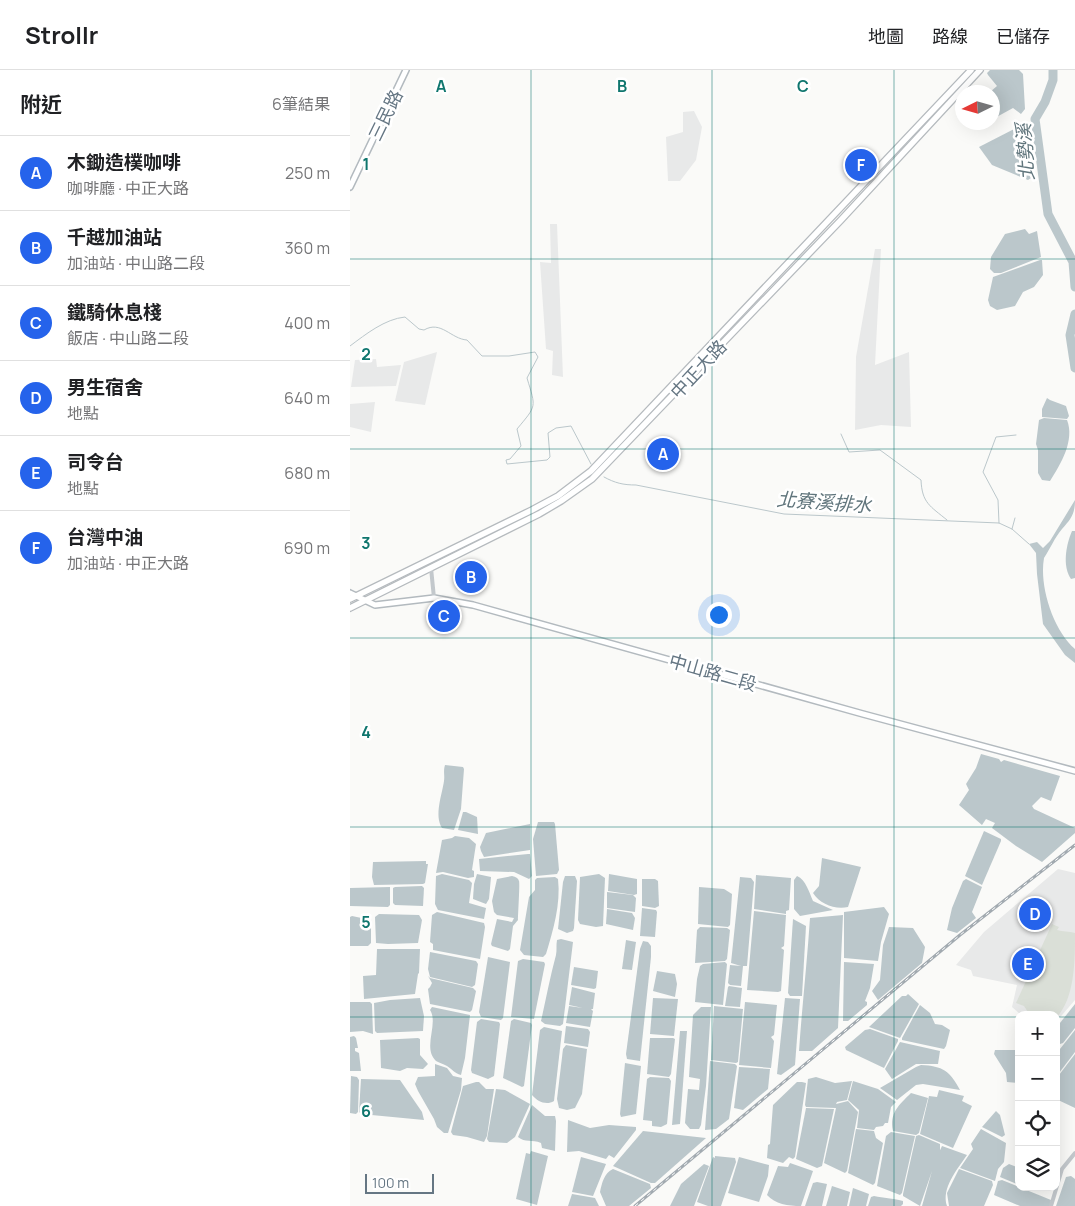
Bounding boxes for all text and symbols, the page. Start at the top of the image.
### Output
text: Strollr [25,18,98,51]
text: 地圖 [868,24,904,48]
text: 路線 [932,24,968,48]
text: 已儲存 [996,24,1050,48]
text: A [436,75,447,97]
text: B [617,75,627,97]
text: C [797,75,809,97]
street label: 三民路 [362,85,408,145]
north arrow [955,85,1000,130]
text: 附近 [20,90,62,118]
text: 6筆結果 [272,93,330,115]
water label: 北勢溪 [1010,120,1040,181]
pin: F [845,146,877,184]
text: 木鋤造樸咖啡 [67,149,181,175]
text: 1 [362,153,370,175]
text: A [31,162,41,184]
text: 250 m [285,162,330,184]
text: 咖啡廳 · 中正大路 [67,177,189,199]
text: 千越加油站 [67,224,162,250]
text: B [31,237,41,259]
text: 360 m [285,237,330,259]
text: 加油站 · 中山路二段 [67,252,205,274]
text: 鐵騎休息棧 [67,299,162,325]
text: C [30,312,42,334]
text: 400 m [284,312,330,334]
text: 飯店 · 中山路二段 [67,327,189,349]
street label: 中正大路 [665,334,731,404]
text: 2 [361,343,371,365]
text: 男生宿舍 [67,374,143,400]
text: D [30,387,42,409]
text: 640 m [284,387,330,409]
text: 地點 [67,402,99,424]
pin: A [647,435,679,473]
text: 司令台 [67,449,124,475]
text: E [31,462,41,484]
text: 680 m [284,462,330,484]
text: 地點 [67,477,99,499]
water label: 北寮溪排水 [776,486,873,518]
text: 台灣中油 [67,524,143,550]
text: 3 [361,532,371,554]
text: F [32,537,40,559]
text: 690 m [284,537,330,559]
text: 加油站 · 中正大路 [67,552,189,574]
pin: B [455,558,487,596]
pin: C [428,597,460,635]
your location [706,602,732,628]
street label: 中山路二段 [666,648,760,696]
text: 4 [361,721,371,743]
pin: D [1019,895,1051,933]
text: 5 [361,911,371,933]
pin: E [1012,945,1044,983]
map controls [1015,1011,1060,1191]
button: + [1015,1011,1060,1056]
button: − [1015,1056,1060,1101]
text: 6 [361,1100,371,1122]
button: locate [1015,1101,1060,1146]
button: layers [1015,1146,1060,1191]
scale bar [365,1171,434,1194]
text: 100 m [372,1173,409,1192]

